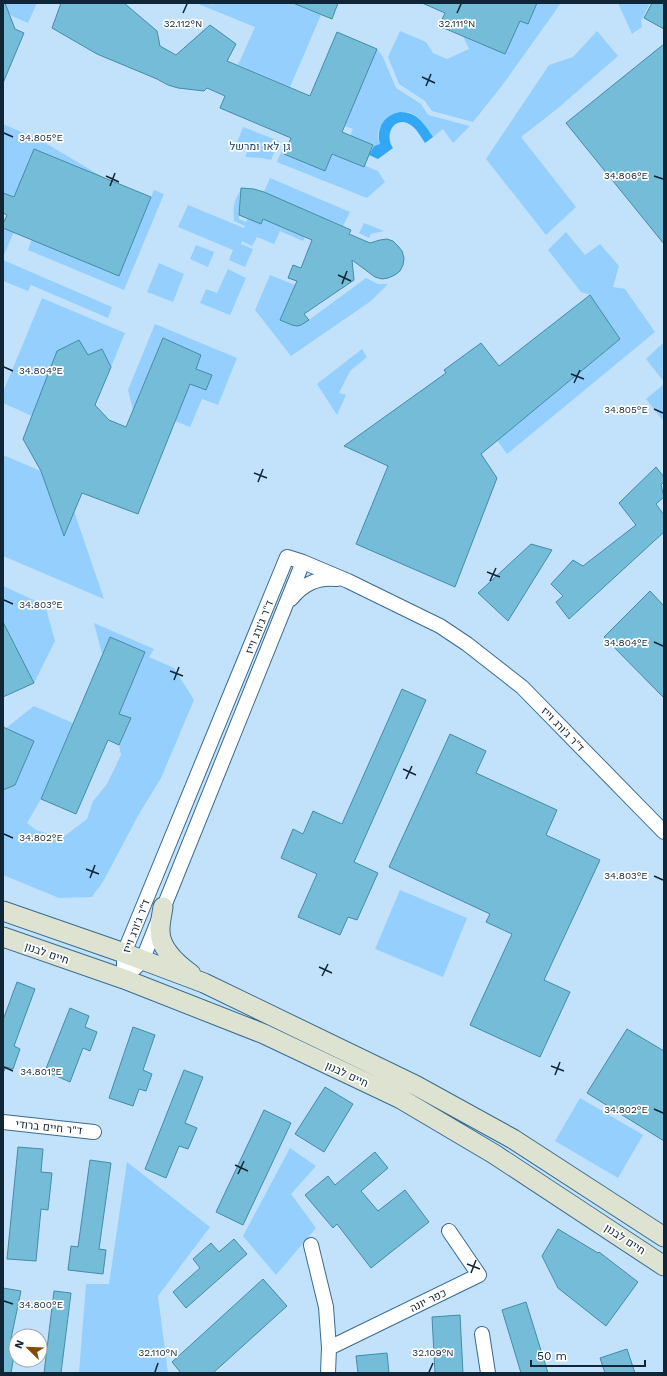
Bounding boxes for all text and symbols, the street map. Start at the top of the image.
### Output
text: 32.112°N [164,18,202,29]
text: 32.111°N [439,18,475,29]
text: 34.805°E [19,132,63,143]
park label: גן לאו ומרשל [230,140,290,153]
text: 34.806°E [604,170,648,181]
text: 34.804°E [19,365,63,376]
text: 34.805°E [604,404,648,415]
street label: ד"ר ג'ורג וייז [243,598,276,656]
text: 34.803°E [19,599,63,610]
text: 34.804°E [604,637,648,648]
street label: ד"ר ג'ורג וייז [538,704,587,754]
text: 34.802°E [19,832,63,843]
text: 34.803°E [604,870,648,881]
street label: ד"ר ג'ורג וייז [120,897,153,955]
street label: חיים לבנון [23,940,71,967]
street label: חיים לבנון [323,1059,370,1090]
text: 34.801°E [20,1066,62,1077]
text: 34.802°E [604,1104,648,1115]
street label: ד"ר חיים ברודי [15,1118,83,1137]
street label: חיים לבנון [602,1221,648,1257]
street label: כפר יונה [408,1286,449,1315]
text: 34.800°E [19,1299,63,1310]
north arrow [8,1328,48,1368]
text: N [12,1338,27,1351]
scale bar [531,1342,645,1368]
text: 32.110°N [138,1347,178,1358]
text: 32.109°N [412,1347,454,1358]
text: 50 m [537,1349,567,1363]

